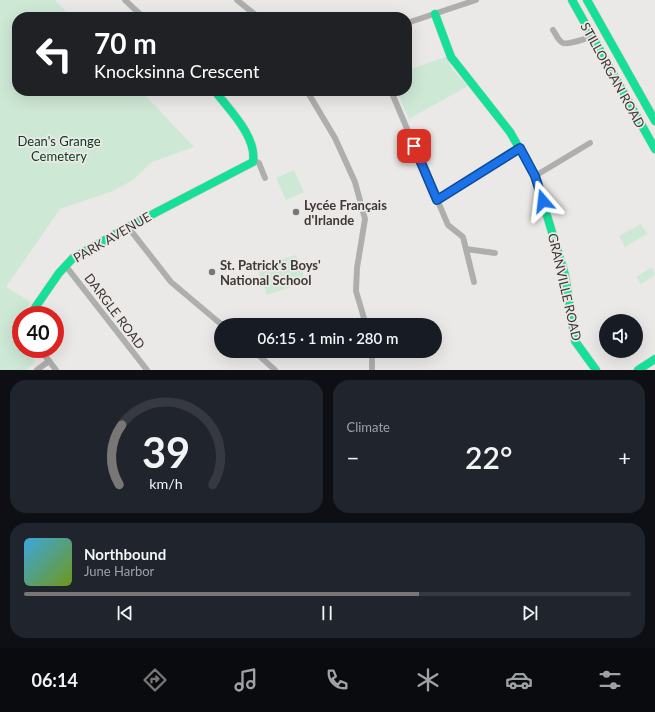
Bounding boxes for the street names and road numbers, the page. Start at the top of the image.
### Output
street label: STILLORGAN ROAD [577,19,649,131]
street label: PARK AVENUE [70,208,154,266]
street label: GRANVILLE ROAD [545,232,585,342]
street label: DARGLE ROAD [81,270,149,352]

